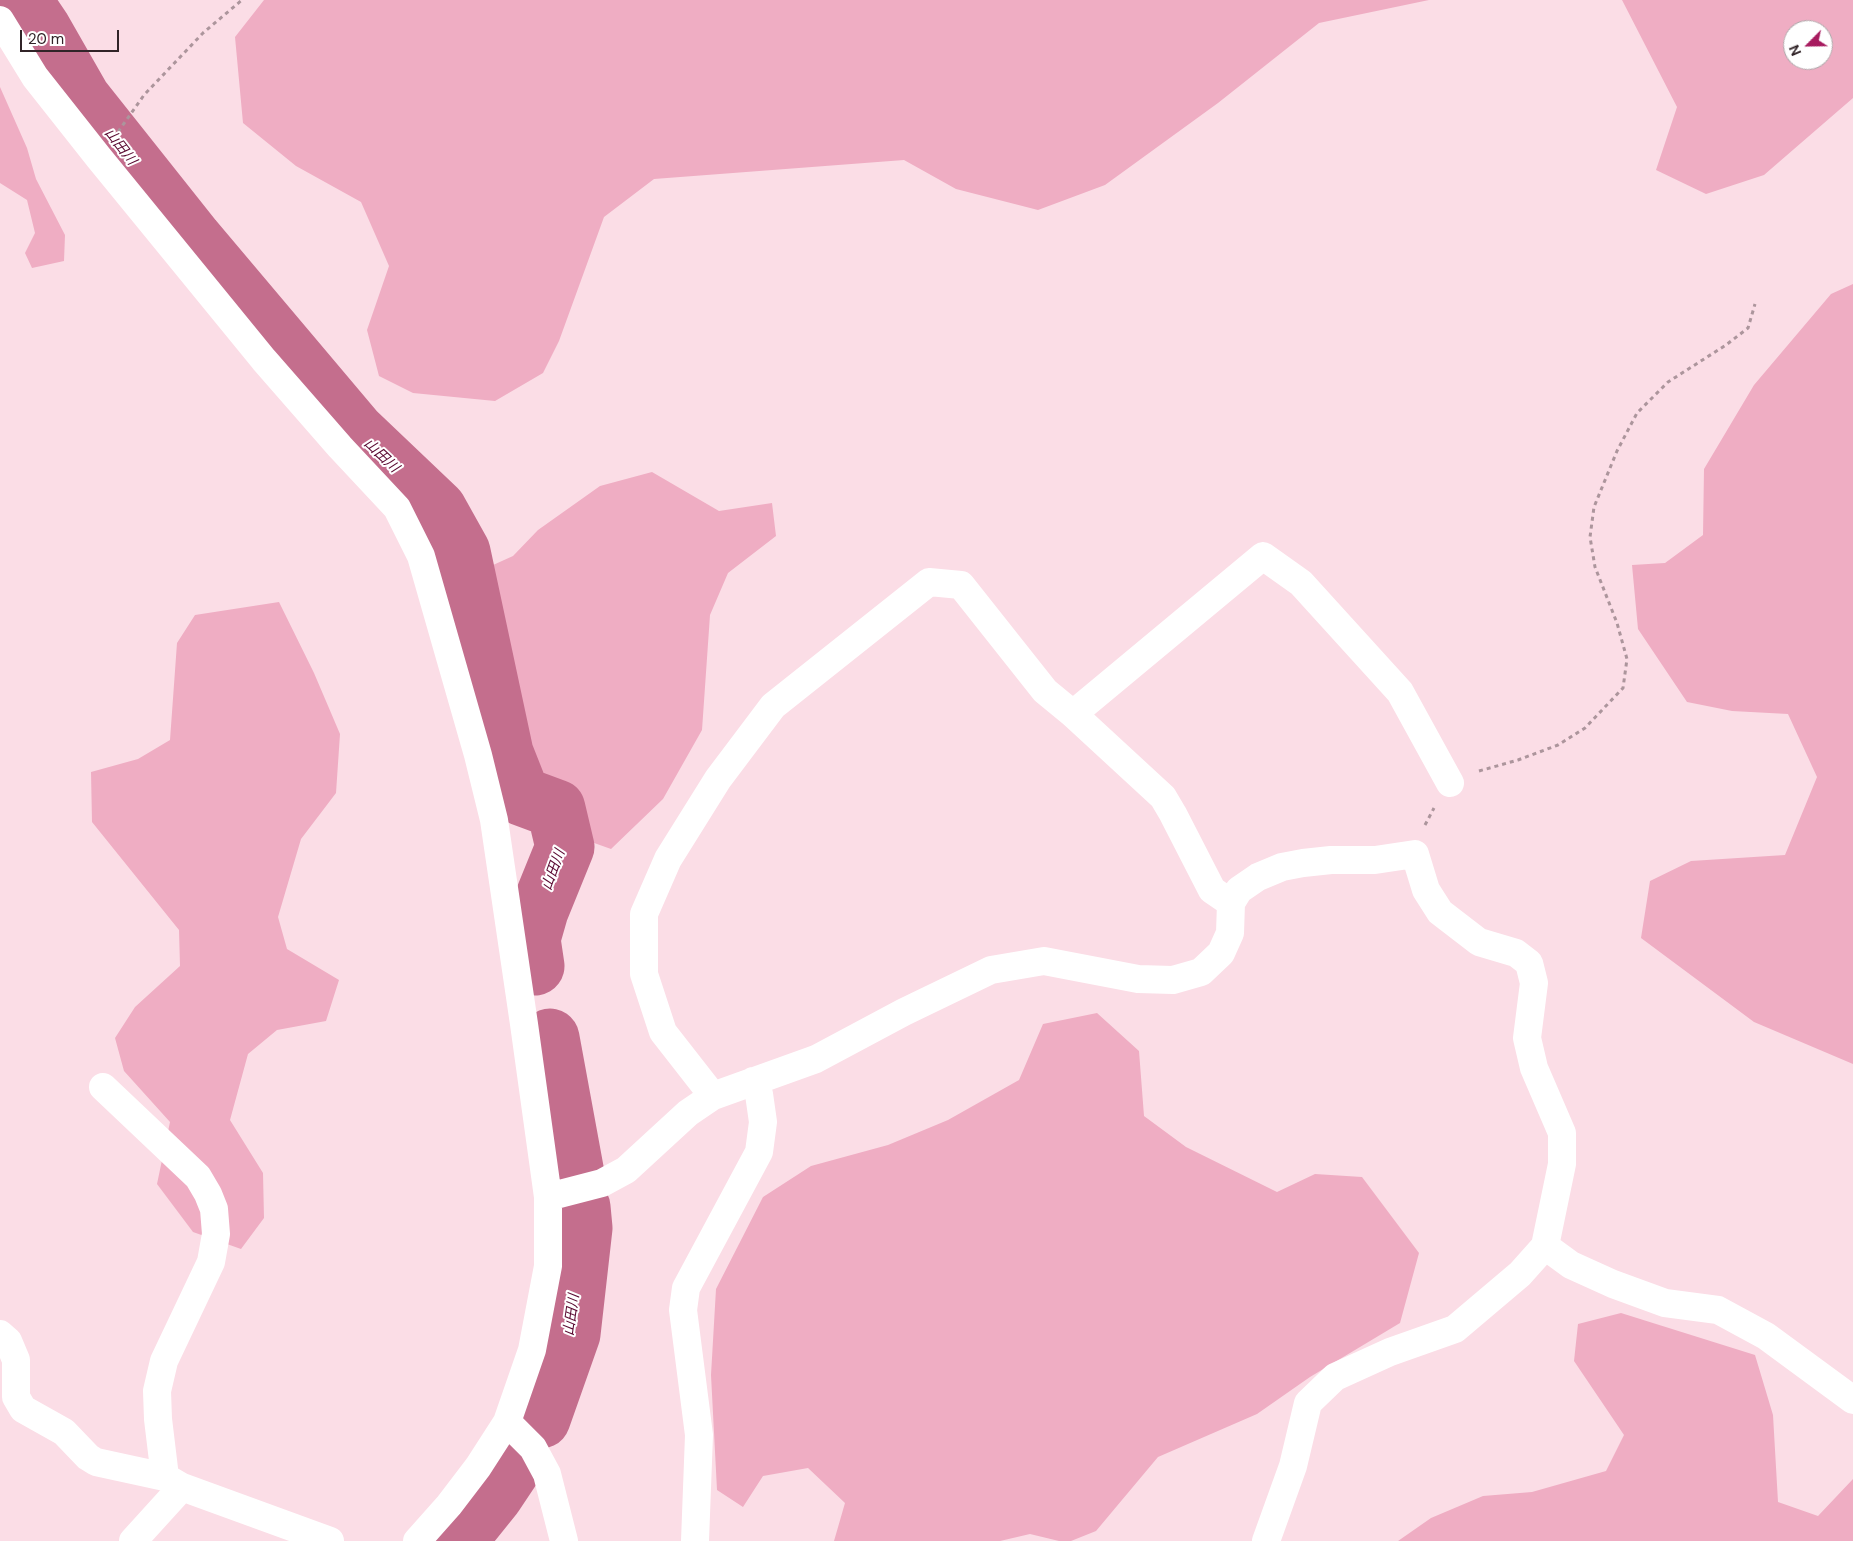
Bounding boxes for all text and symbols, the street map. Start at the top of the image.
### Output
scale bar [22,20,121,52]
north arrow [1783,20,1833,70]
text: 20 m [28,29,64,49]
text: N [1785,42,1805,59]
water label: 山田川 [100,125,140,169]
water label: 山田川 [360,436,402,476]
water label: 山田川 [539,847,569,893]
water label: 山田川 [561,1293,583,1337]

